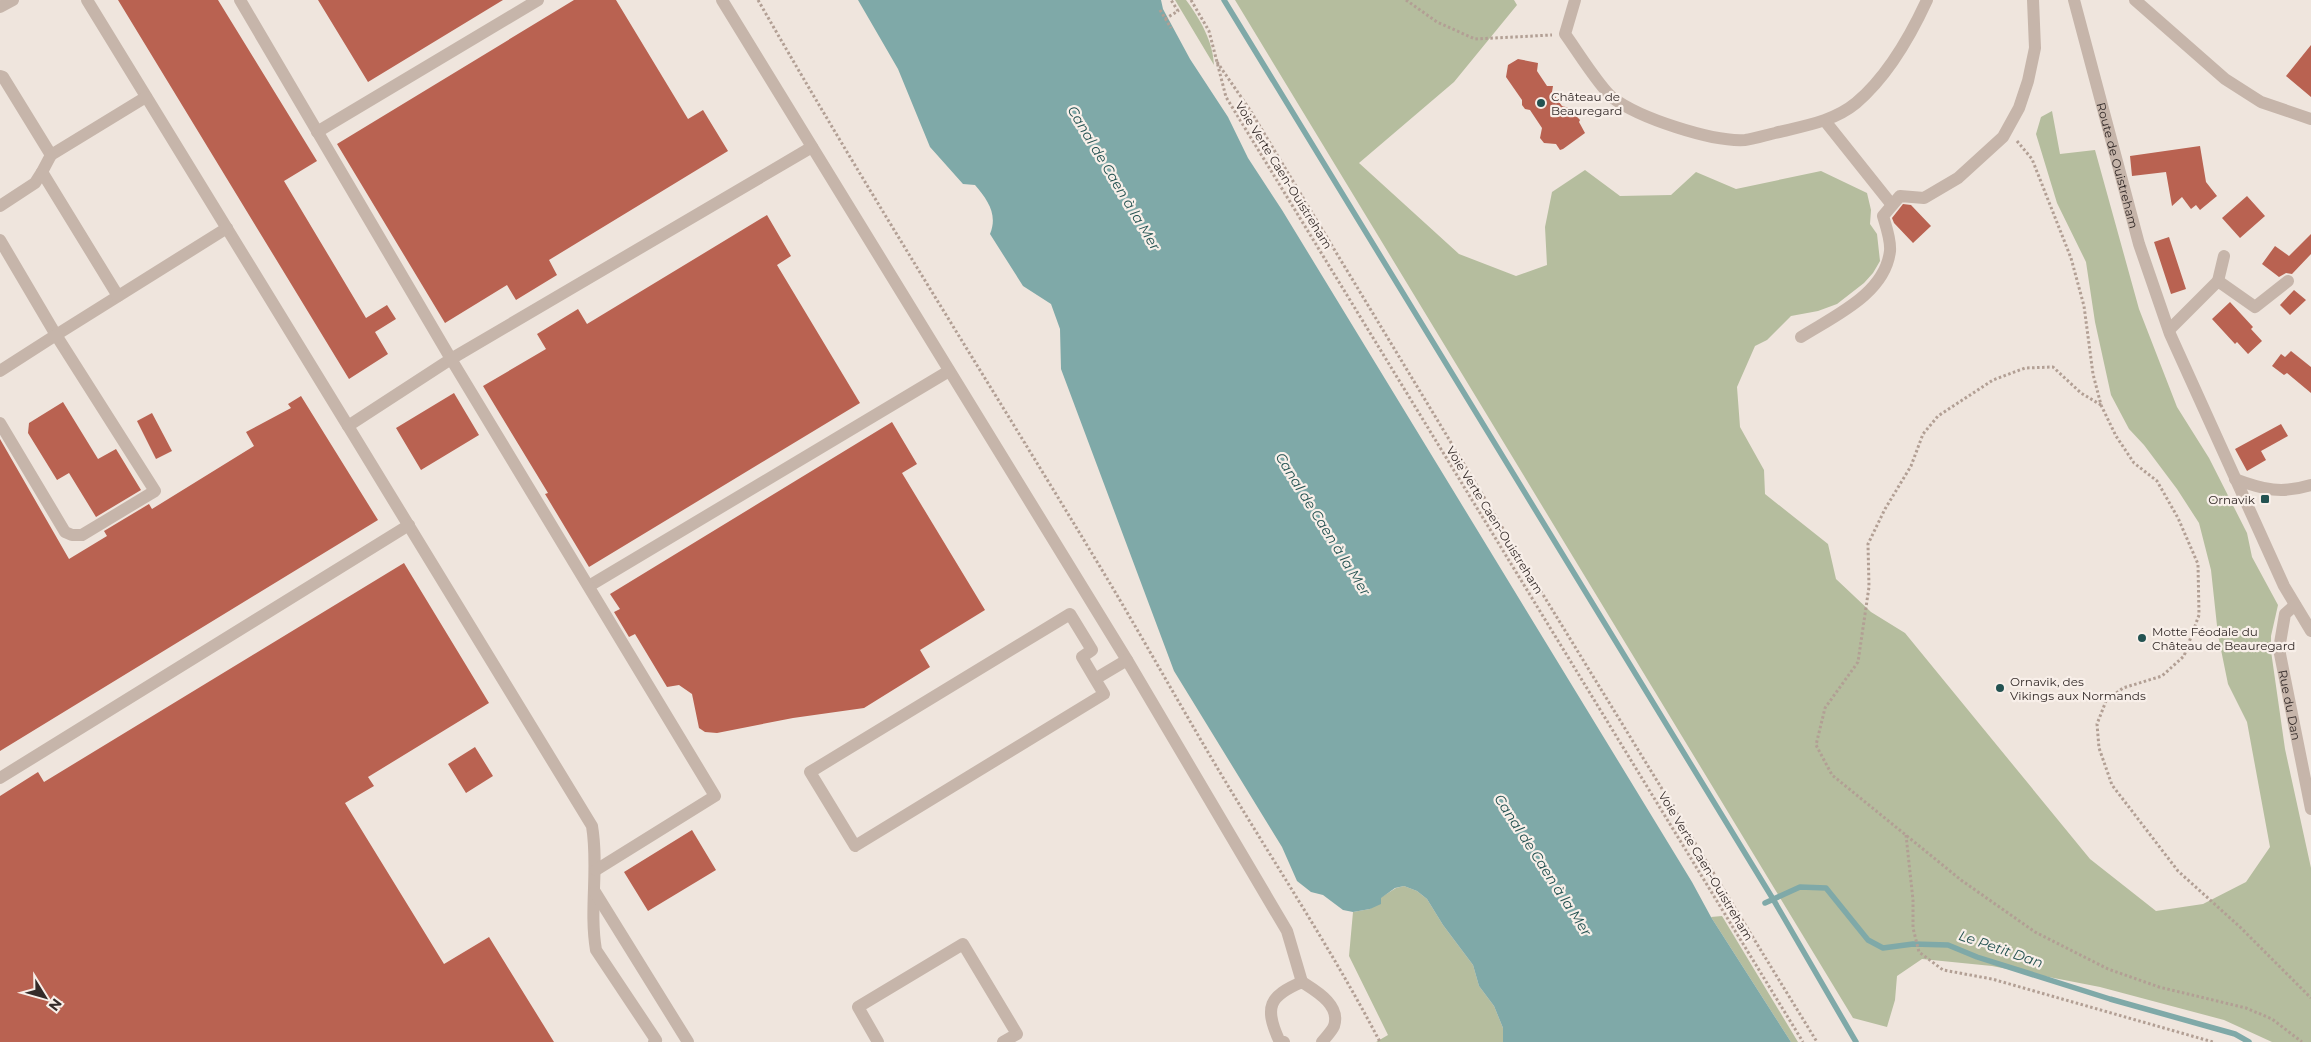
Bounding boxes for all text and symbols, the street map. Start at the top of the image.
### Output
place label: Château de Beauregard [1551,89,1622,118]
marker: Château de Beauregard [1535,97,1547,109]
street label: Voie Verte Caen-Ouistreham [1232,98,1336,252]
street label: Route de Ouistreham [2094,101,2142,230]
water label: Canal de Caen à la Mer [1064,102,1165,254]
street label: Voie Verte Caen-Ouistreham [1443,443,1547,597]
water label: Canal de Caen à la Mer [1271,449,1375,599]
place label: Ornavik [2208,492,2256,507]
marker: Ornavik [2259,493,2271,505]
place label: Motte Féodale du Château de Beauregard [2152,624,2296,653]
marker: Motte Féodale du Château de Beauregard [2136,632,2148,644]
street label: Rue du Dan [2276,668,2305,742]
place label: Ornavik, des Vikings aux Normands [2010,674,2146,703]
marker: Ornavik, des Vikings aux Normands [1994,682,2006,694]
street label: Voie Verte Caen-Ouistreham [1655,789,1757,943]
water label: Canal de Caen à la Mer [1490,791,1596,940]
water label: Le Petit Dan [1956,926,2046,972]
north arrow [20,972,70,1022]
text: N [45,995,66,1015]

